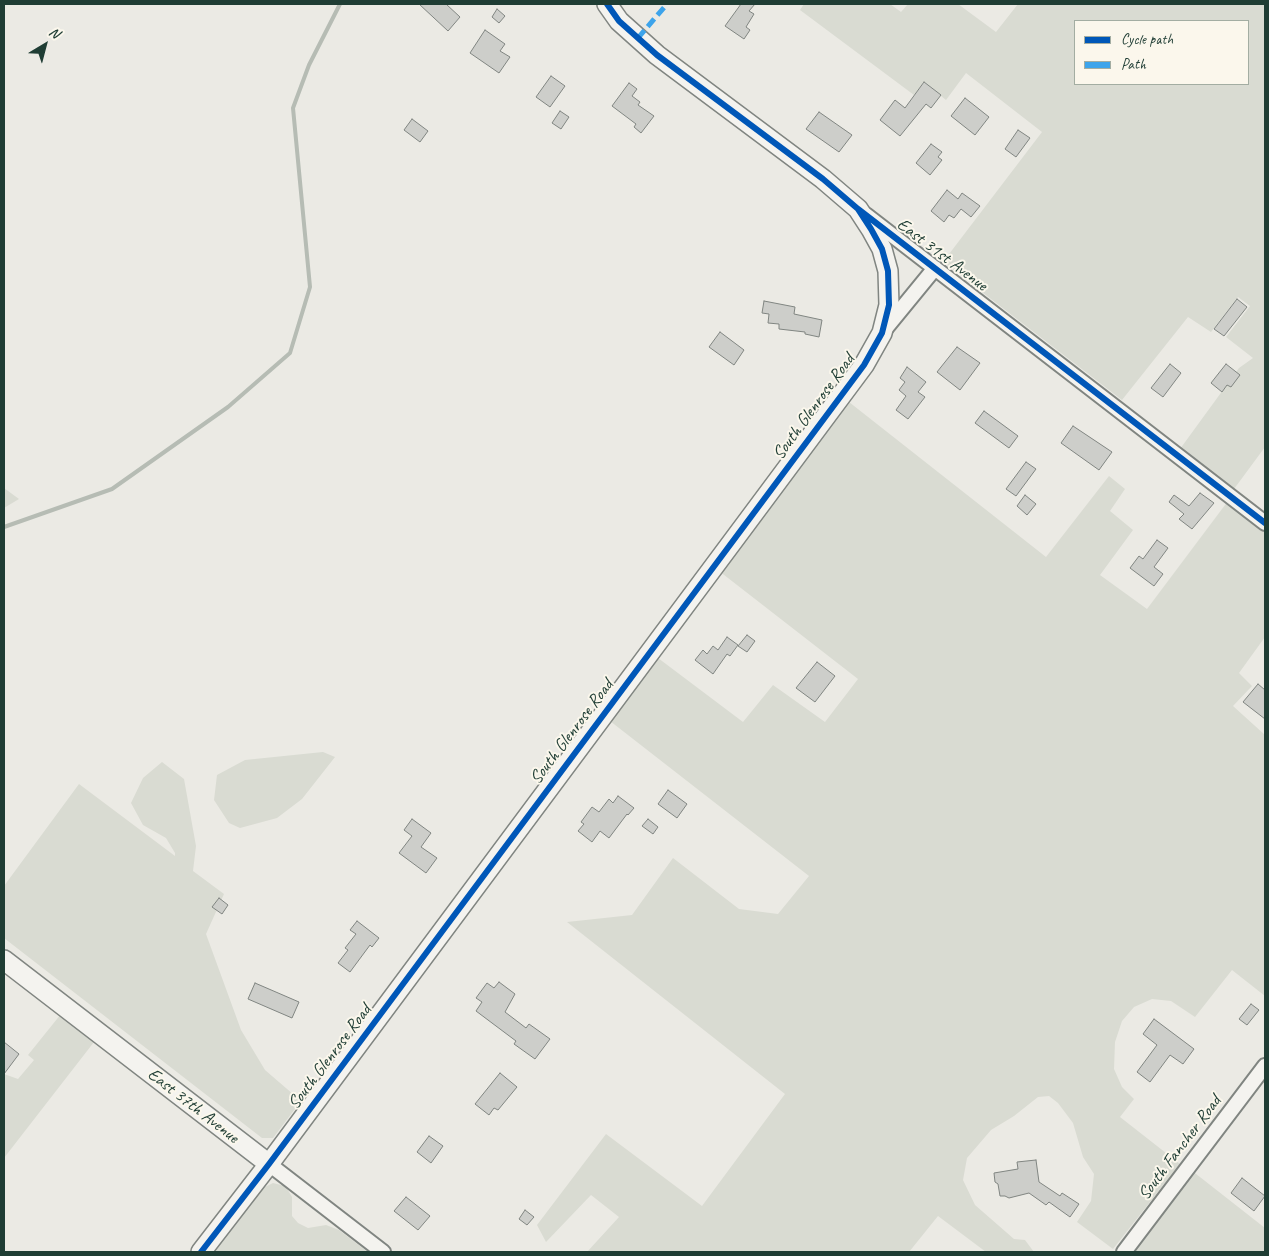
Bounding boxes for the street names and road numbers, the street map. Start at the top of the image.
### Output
street label: East 31st Avenue [892,214,992,296]
street label: South Glenrose Road [768,350,860,464]
street label: South Glenrose Road [526,675,618,789]
street label: South Glenrose Road [284,1000,376,1114]
street label: East 37th Avenue [143,1064,243,1148]
street label: South Fancher Road [1134,1092,1226,1204]

